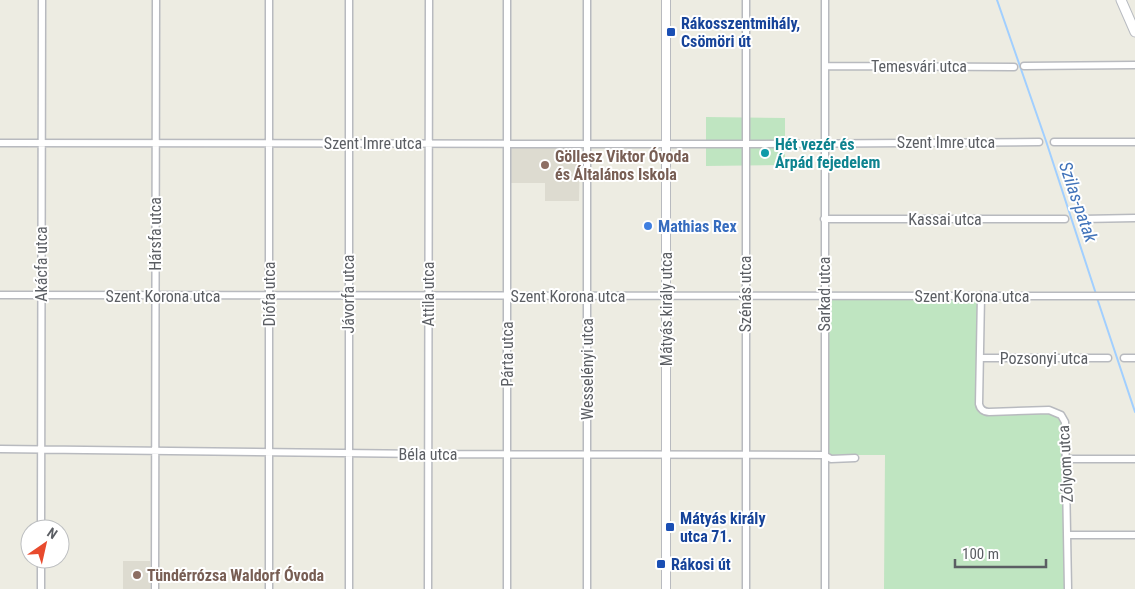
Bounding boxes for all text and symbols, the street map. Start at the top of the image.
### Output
place label: Rákosszentmihály, Csömöri út [681,14,800,51]
marker: Rákosszentmihály, Csömöri út [665,26,677,38]
street label: Temesvári utca [871,57,967,76]
street label: Szent Imre utca [897,133,995,152]
street label: Szent Imre utca [324,134,422,153]
place label: Hét vezér és Árpád fejedelem [775,135,880,172]
place label: Göllesz Viktor Óvoda és Általános Iskola [555,147,689,184]
marker: Hét vezér és Árpád fejedelem [759,147,771,159]
marker: Göllesz Viktor Óvoda és Általános Iskola [539,159,551,171]
water label: Szilas-patak [1055,159,1102,246]
street label: Hársfa utca [146,197,165,271]
street label: Kassai utca [908,210,982,229]
place label: Mathias Rex [658,217,737,236]
marker: Mathias Rex [642,220,654,232]
street label: Akácfa utca [32,226,51,302]
street label: Mátyás király utca [657,252,676,366]
street label: Jávorfa utca [339,255,358,333]
street label: Szénás utca [736,256,755,332]
street label: Sarkad utca [815,257,834,331]
street label: Diófa utca [260,262,279,326]
street label: Attila utca [419,262,438,326]
street label: Szent Korona utca [106,287,220,306]
street label: Szent Korona utca [511,287,625,306]
street label: Szent Korona utca [915,287,1029,306]
street label: Wesselényi utca [578,318,597,420]
street label: Párta utca [498,321,517,387]
street label: Pozsonyi utca [1000,349,1088,368]
street label: Zólyom utca [1054,425,1077,503]
street label: Béla utca [399,445,457,464]
place label: Mátyás király utca 71. [680,509,766,546]
north arrow [20,519,70,569]
marker: Mátyás király utca 71. [664,521,676,533]
text: N [44,524,60,542]
scale bar [955,536,1046,568]
text: 100 m [962,545,999,563]
place label: Rákosi út [671,555,731,574]
marker: Rákosi út [655,558,667,570]
place label: Tündérrózsa Waldorf Óvoda [147,566,325,585]
marker: Tündérrózsa Waldorf Óvoda [131,569,143,581]

